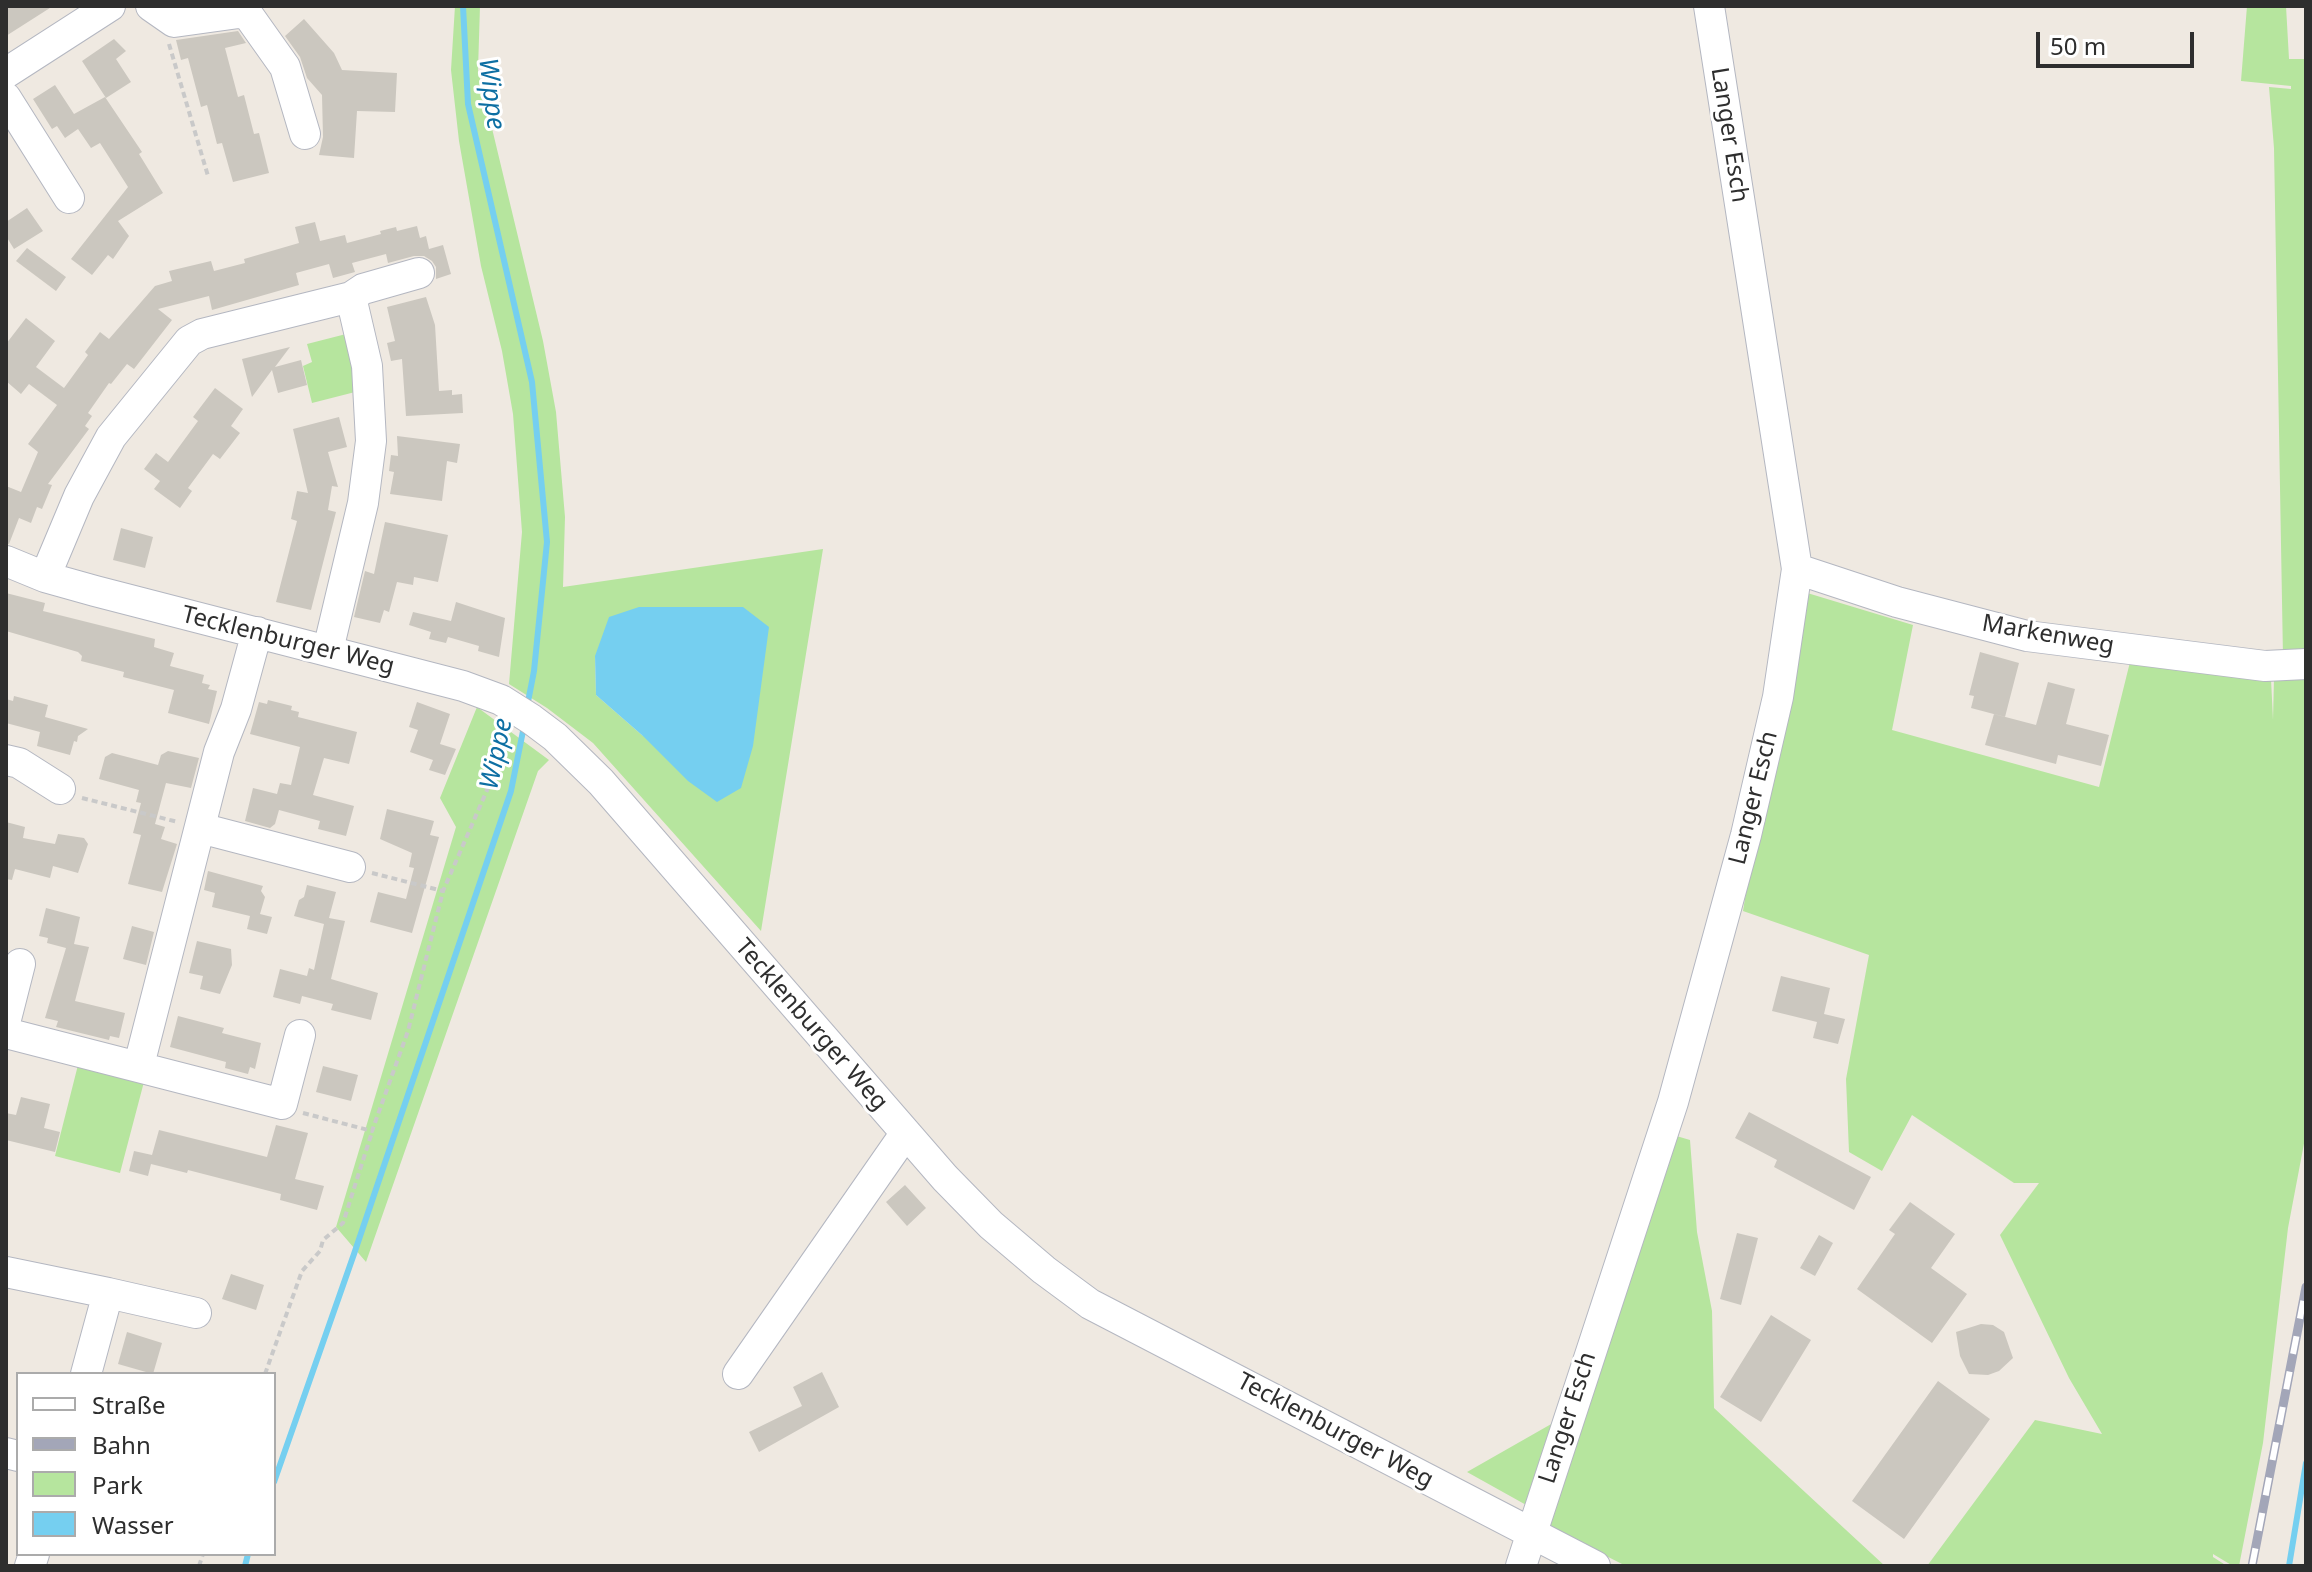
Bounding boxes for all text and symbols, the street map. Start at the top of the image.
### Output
scale bar [2040,16,2198,66]
text: 50 m [2050,29,2106,62]
water label: Wippe [471,56,511,132]
street label: Langer Esch [1704,65,1754,205]
street label: Tecklenburger Weg [179,601,397,681]
street label: Markenweg [1980,609,2116,661]
water label: Wippe [474,716,520,792]
street label: Langer Esch [1724,728,1784,868]
street label: Tecklenburger Weg [729,933,893,1117]
street label: Langer Esch [1533,1349,1603,1487]
street label: Tecklenburger Weg [1232,1367,1438,1495]
legend [16,1372,276,1556]
text: Straße [92,1388,165,1421]
text: Bahn [92,1428,151,1461]
text: Park [92,1468,143,1501]
text: Wasser [92,1508,174,1541]

